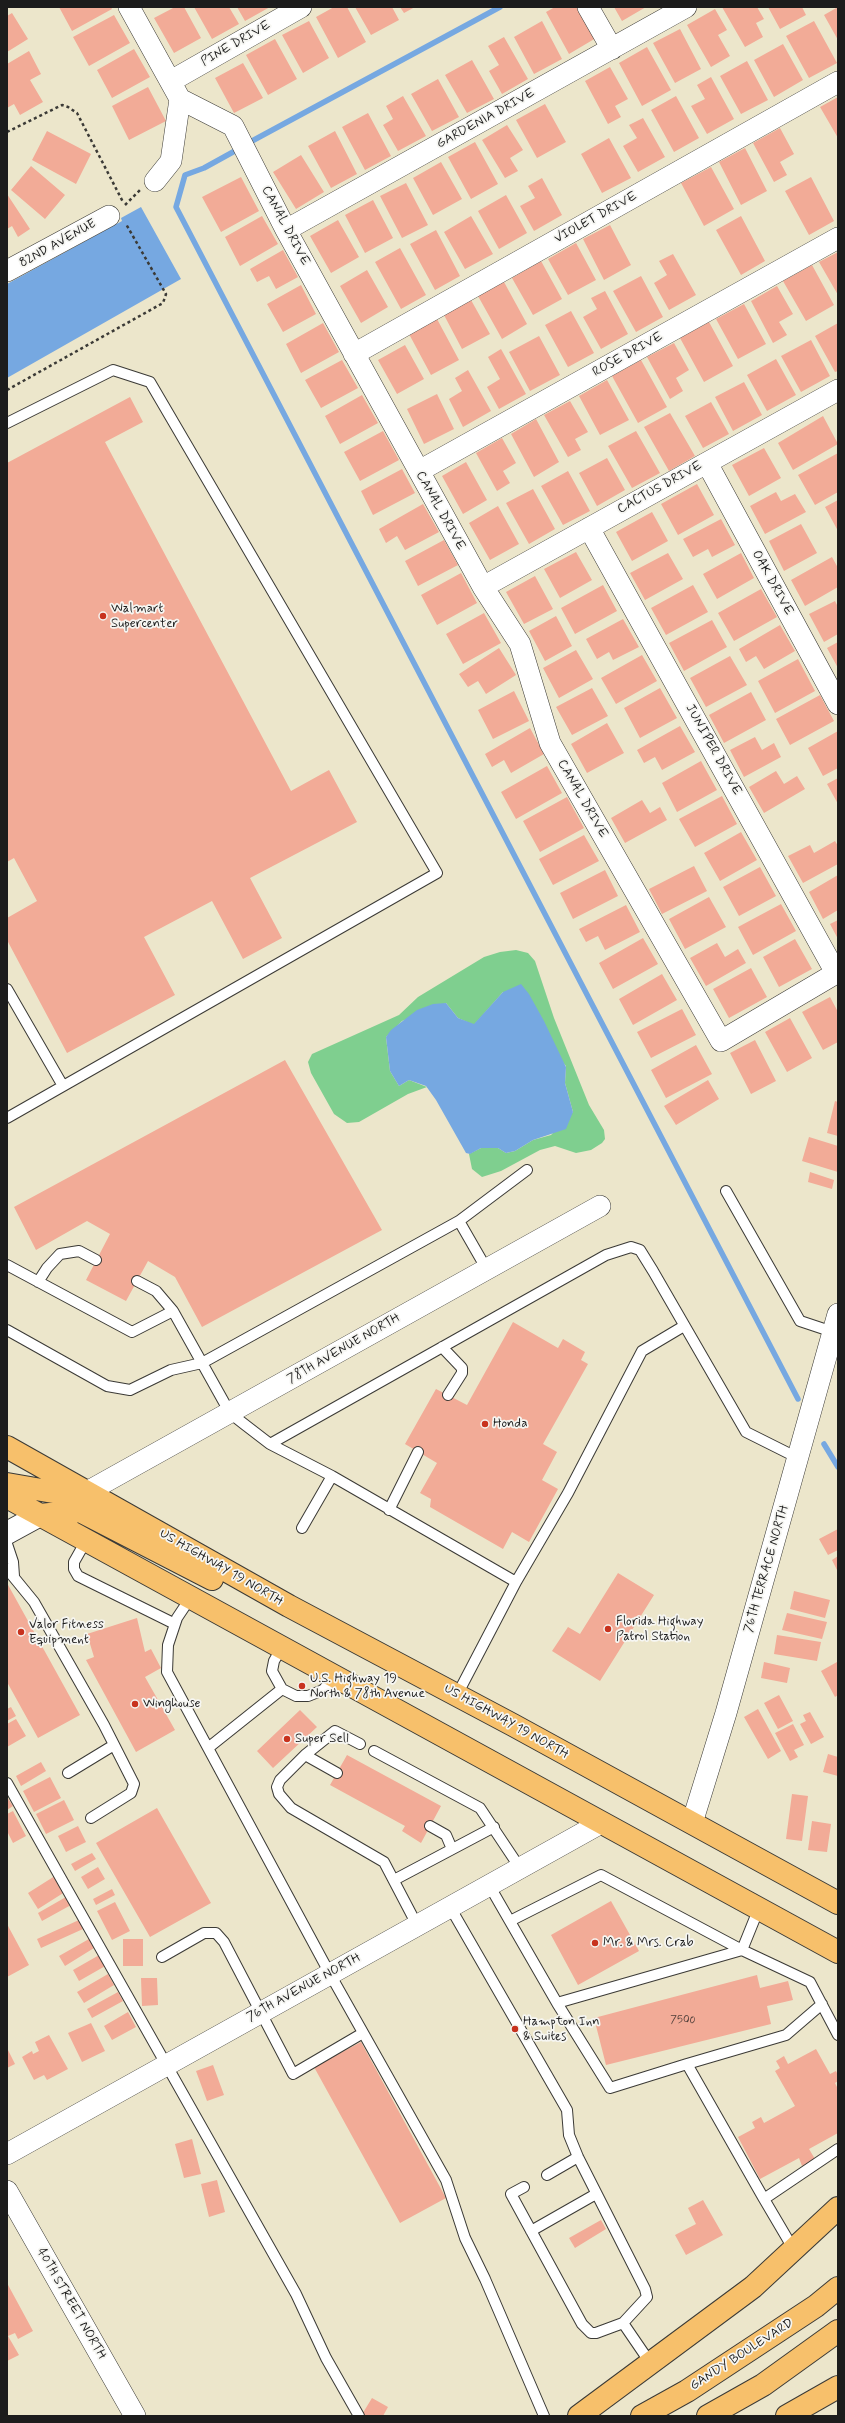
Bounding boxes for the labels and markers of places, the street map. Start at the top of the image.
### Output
place label: Walmart Supercenter [111,601,178,632]
marker: Walmart Supercenter [98,611,108,621]
place label: Honda [493,1416,527,1432]
marker: Honda [480,1419,490,1429]
place label: Florida Highway Patrol Station [616,1614,703,1645]
place label: Valor Fitness Equipment [29,1617,104,1648]
marker: Florida Highway Patrol Station [603,1624,613,1634]
marker: Valor Fitness Equipment [16,1627,26,1637]
place label: U.S. Highway 19 North & 78th Avenue [310,1671,425,1702]
marker: U.S. Highway 19 North & 78th Avenue [297,1681,307,1691]
place label: Winghouse [143,1696,200,1712]
marker: Winghouse [130,1699,140,1709]
place label: Super Sell [295,1731,349,1747]
marker: Super Sell [282,1734,292,1744]
place label: Mr. & Mrs. Crab [603,1935,693,1951]
marker: Mr. & Mrs. Crab [590,1938,600,1948]
place label: Hampton Inn & Suites [523,2014,600,2045]
marker: Hampton Inn & Suites [510,2024,520,2034]

